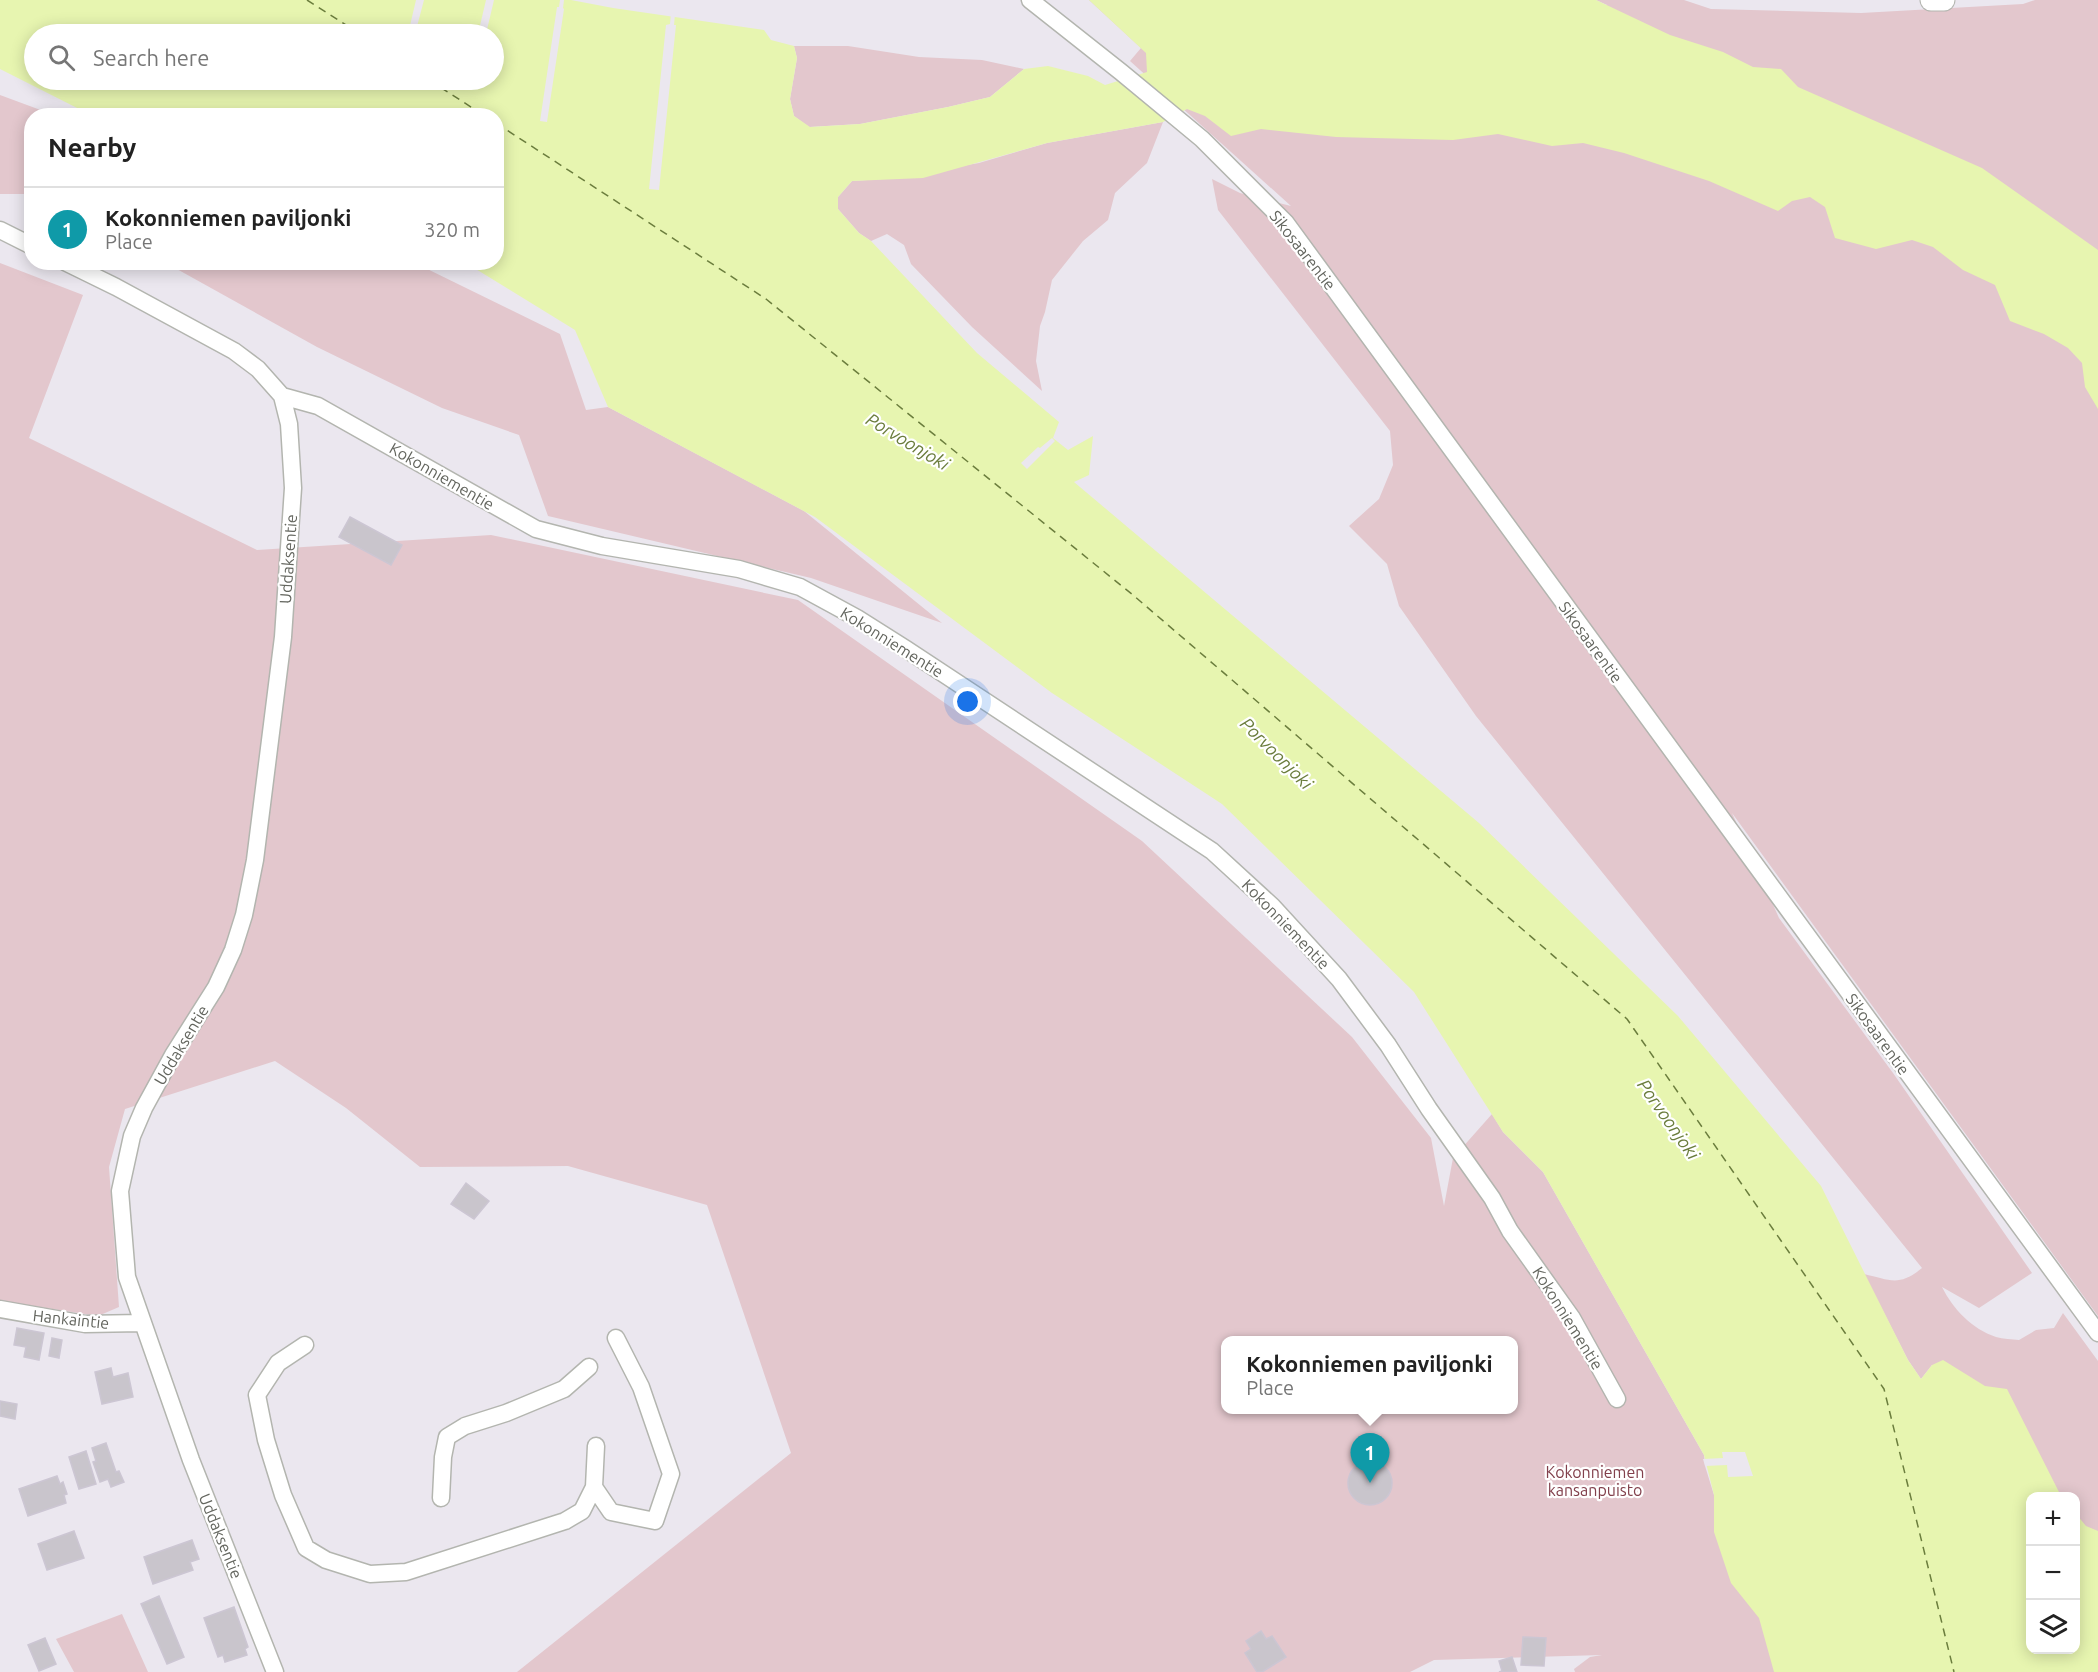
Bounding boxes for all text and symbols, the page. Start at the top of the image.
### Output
search box [24,24,504,90]
icon: search [45,41,78,74]
text: Search here [93,45,209,70]
text: Nearby [48,133,136,162]
text: Kokonniemen paviljonki [105,205,351,230]
street label: Sikosaarentie [1266,207,1340,293]
text: 1 [62,218,73,241]
text: 320 m [424,218,480,241]
text: Place [105,230,153,253]
water label: Porvoonjoki [863,408,954,474]
street label: Kokonniementie [386,439,498,513]
street label: Uddaksentie [276,514,300,604]
street label: Sikosaarentie [1556,598,1626,686]
street label: Kokonniementie [837,603,947,681]
your location [953,687,982,716]
water label: Porvoonjoki [1237,713,1317,793]
street label: Kokonniementie [1239,875,1333,973]
street label: Sikosaarentie [1843,990,1913,1078]
street label: Uddaksentie [150,1002,212,1088]
water label: Porvoonjoki [1634,1075,1704,1163]
street label: Kokonniementie [1529,1263,1607,1373]
street label: Hankaintie [32,1306,110,1332]
popup [1221,1336,1518,1414]
text: Kokonniemen paviljonki [1246,1351,1493,1376]
text: Place [1246,1376,1294,1399]
pin: 1 [1350,1434,1390,1483]
park label: Kokonniemen kansanpuisto [1546,1463,1644,1499]
street label: Uddaksentie [196,1491,246,1581]
map controls [2026,1492,2080,1654]
button: + [2026,1492,2080,1546]
button: − [2026,1546,2080,1600]
button: layers [2026,1600,2080,1654]

